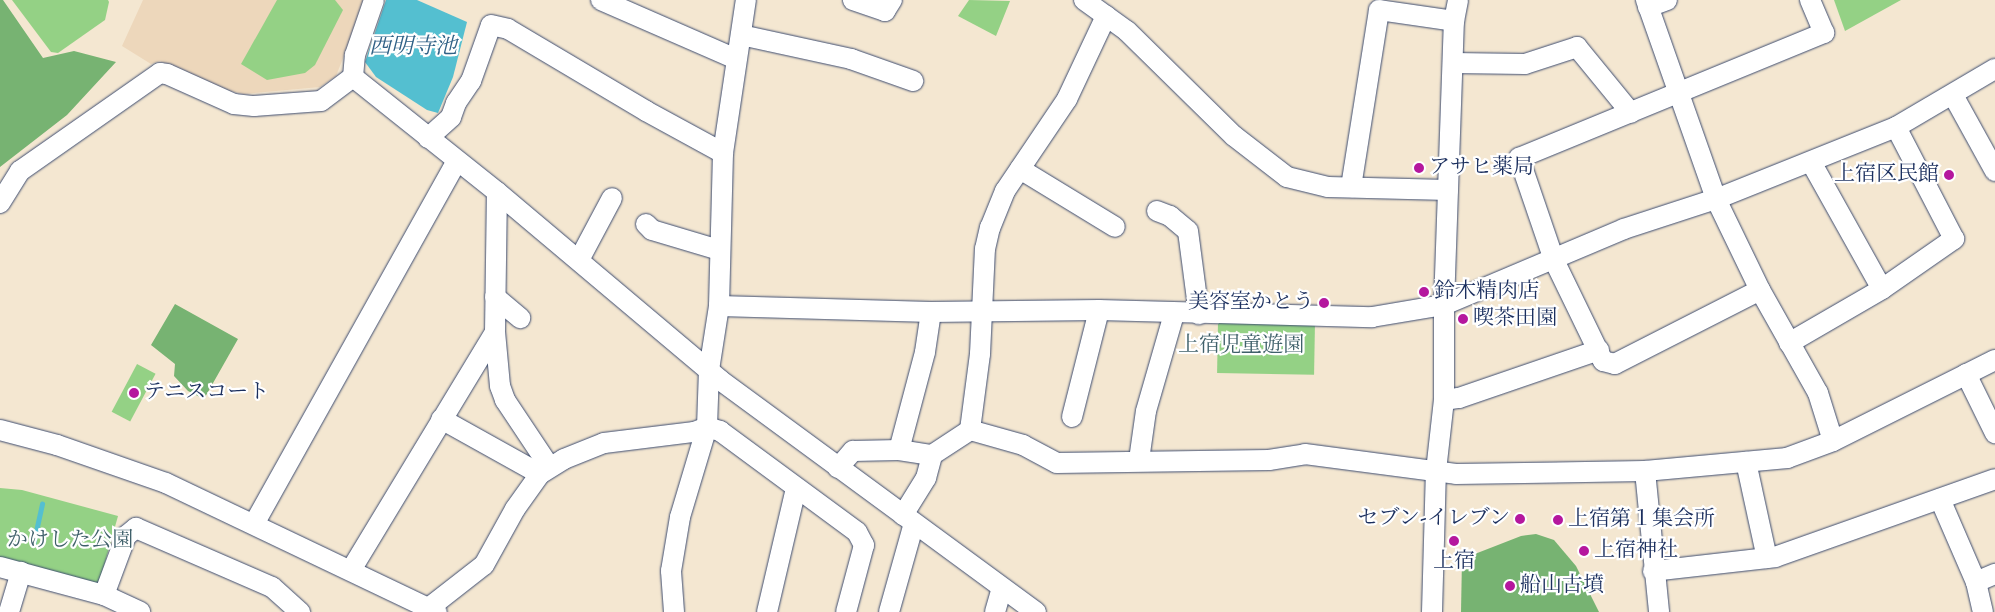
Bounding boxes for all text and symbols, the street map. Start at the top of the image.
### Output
water label: 西明寺池 [369,36,457,62]
place label: アサヒ薬局 [1429,155,1534,181]
marker: アサヒ薬局 [1413,162,1425,174]
place label: 上宿区民館 [1834,162,1939,188]
marker: 上宿区民館 [1943,169,1955,181]
place label: 鈴木精肉店 [1434,279,1539,305]
marker: 鈴木精肉店 [1418,286,1430,298]
place label: 美容室かとう [1188,290,1314,316]
marker: 美容室かとう [1318,297,1330,309]
place label: 喫茶田園 [1473,306,1557,332]
marker: 喫茶田園 [1457,313,1469,325]
park label: 上宿児童遊園 [1178,333,1304,359]
place label: テニスコート [144,380,270,406]
marker: テニスコート [128,387,140,399]
place label: セブン-イレブン [1356,506,1510,532]
place label: 上宿第１集会所 [1568,507,1715,533]
marker: セブン-イレブン [1514,513,1526,525]
marker: 上宿第１集会所 [1552,514,1564,526]
park label: かけした公園 [7,528,133,554]
marker: 上宿 [1448,535,1460,547]
place label: 上宿神社 [1594,538,1678,564]
marker: 上宿神社 [1578,545,1590,557]
place label: 上宿 [1433,549,1475,575]
place label: 船山古墳 [1520,573,1604,599]
marker: 船山古墳 [1504,580,1516,592]

